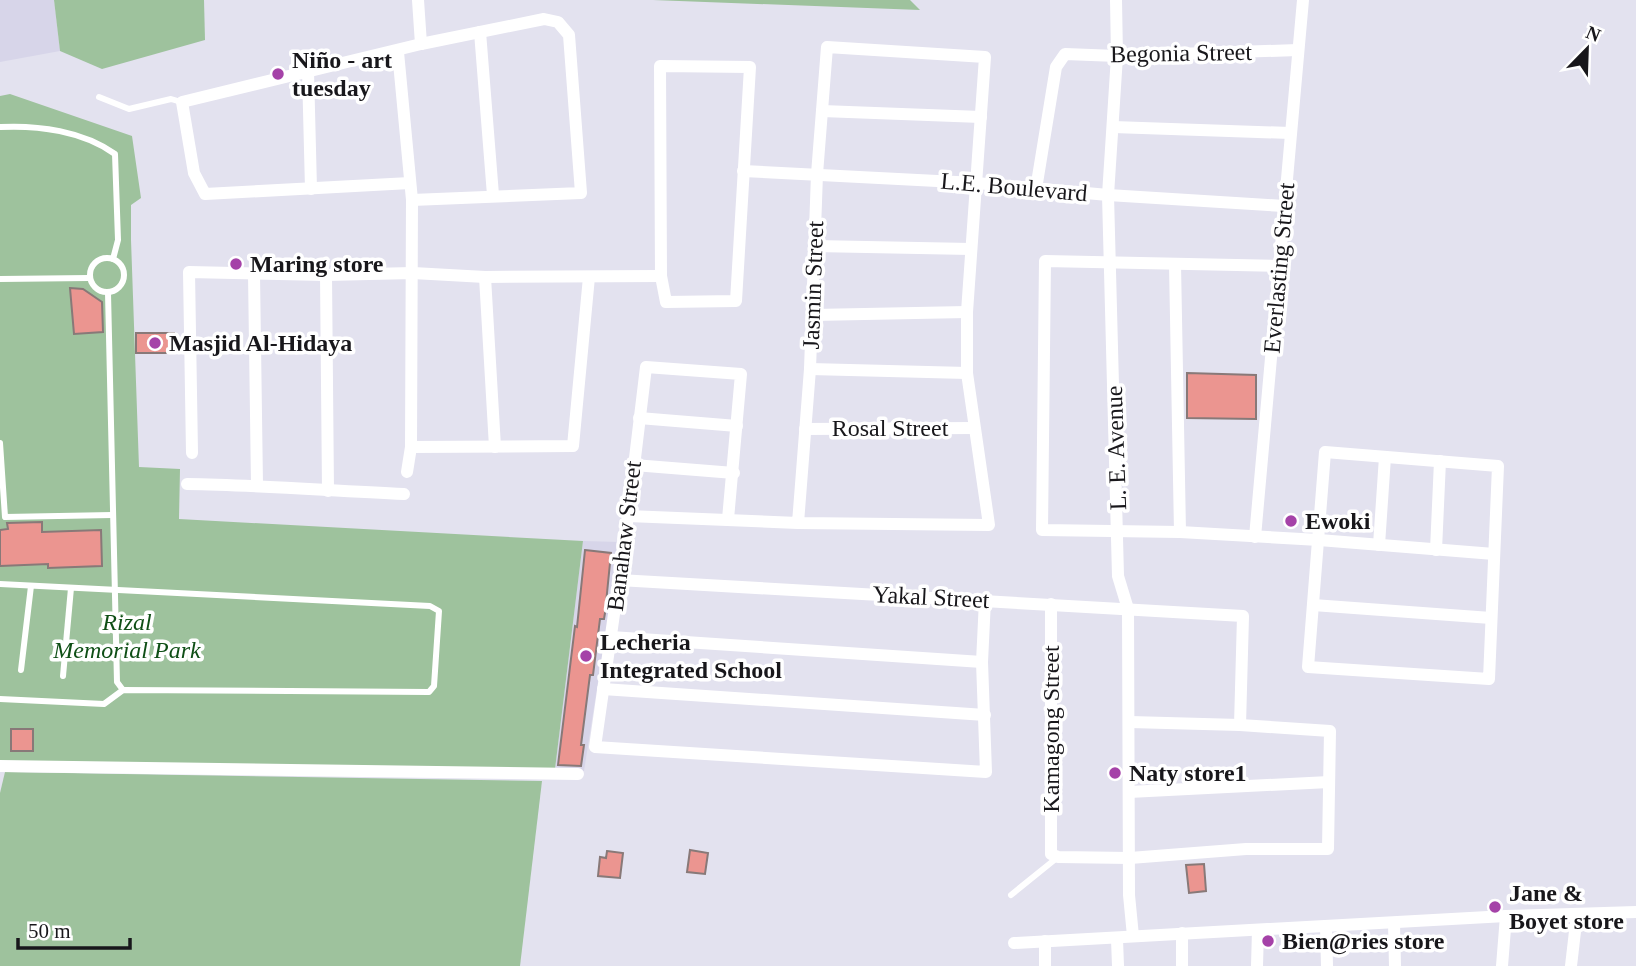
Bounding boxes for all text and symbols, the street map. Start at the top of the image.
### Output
north arrow [1552,14,1622,84]
text: N [1583,21,1604,46]
street label: Begonia Street [1110,39,1253,67]
place label: Niño - art tuesday [292,47,392,101]
marker: Niño - art tuesday [270,66,286,82]
street label: L.E. Boulevard [939,168,1089,206]
street label: Everlasting Street [1259,181,1299,354]
street label: Jasmin Street [798,220,828,350]
place label: Maring store [250,251,384,277]
marker: Maring store [228,256,244,272]
place label: Masjid Al-Hidaya [169,330,352,356]
marker: Masjid Al-Hidaya [147,335,163,351]
street label: L. E. Avenue [1101,385,1131,511]
street label: Rosal Street [832,415,949,441]
street label: Banahaw Street [602,459,646,613]
place label: Ewoki [1305,508,1371,534]
marker: Ewoki [1283,513,1299,529]
street label: Yakal Street [872,581,990,613]
park label: Rizal Memorial Park [52,609,201,663]
place label: Lecheria Integrated School [600,629,782,683]
street label: Kamagong Street [1038,645,1064,813]
marker: Lecheria Integrated School [578,648,594,664]
place label: Naty store1 [1129,760,1247,786]
marker: Naty store1 [1107,765,1123,781]
place label: Jane & Boyet store [1509,880,1624,934]
marker: Jane & Boyet store [1487,899,1503,915]
scale bar [18,906,130,950]
text: 50 m [28,919,71,943]
place label: Bien@ries store [1282,928,1445,955]
marker: Bien@ries store [1260,933,1276,949]

